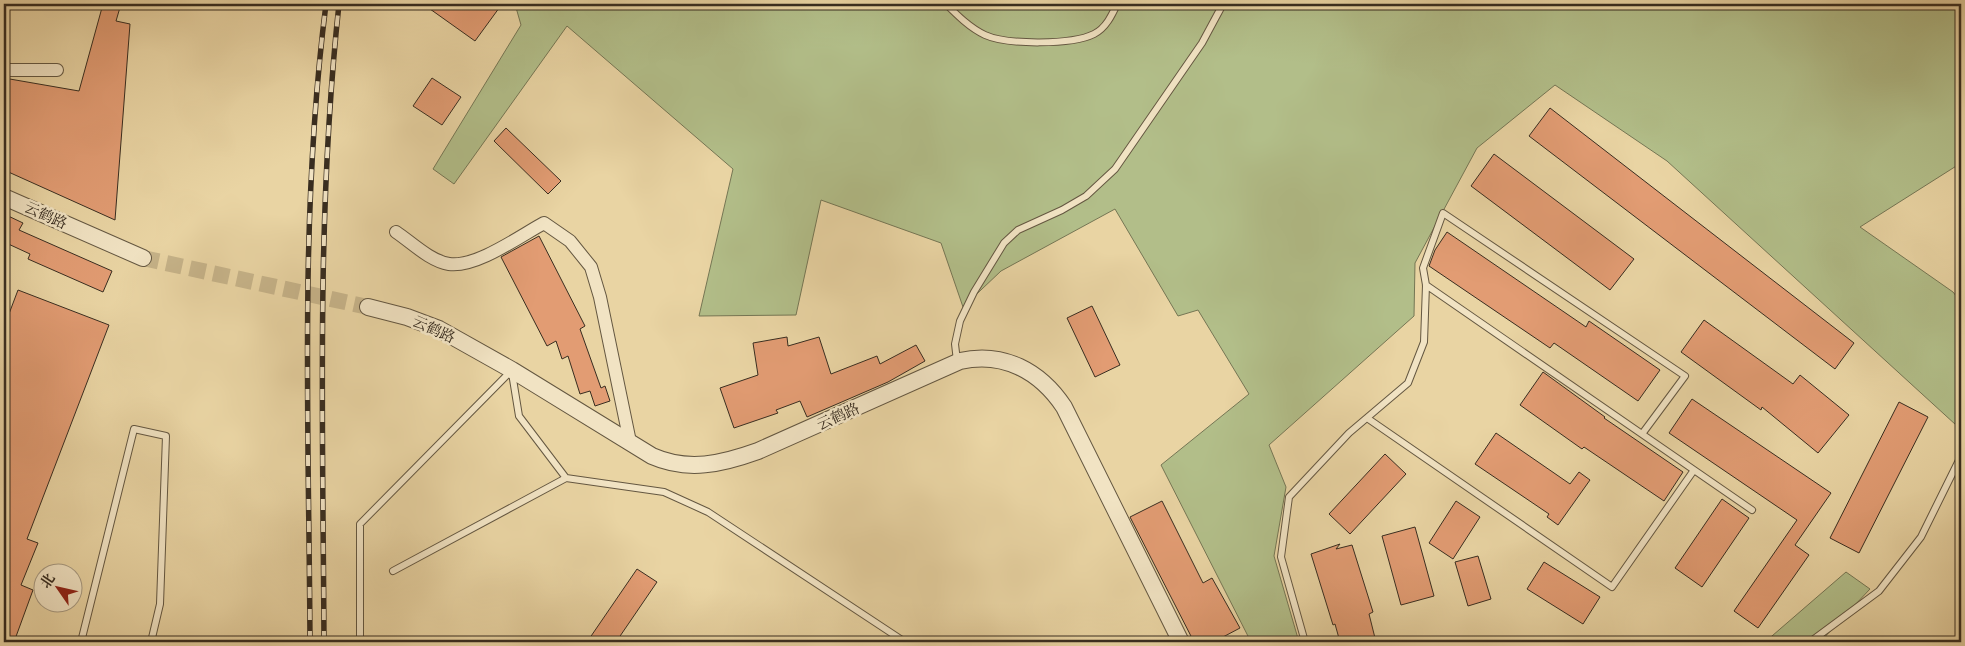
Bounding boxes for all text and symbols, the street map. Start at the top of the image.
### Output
street label: 云鹤路 [22,197,70,233]
street label: 云鹤路 [410,311,458,347]
street label: 云鹤路 [814,398,862,434]
north arrow [32,564,82,614]
text: 北 [36,570,59,592]

